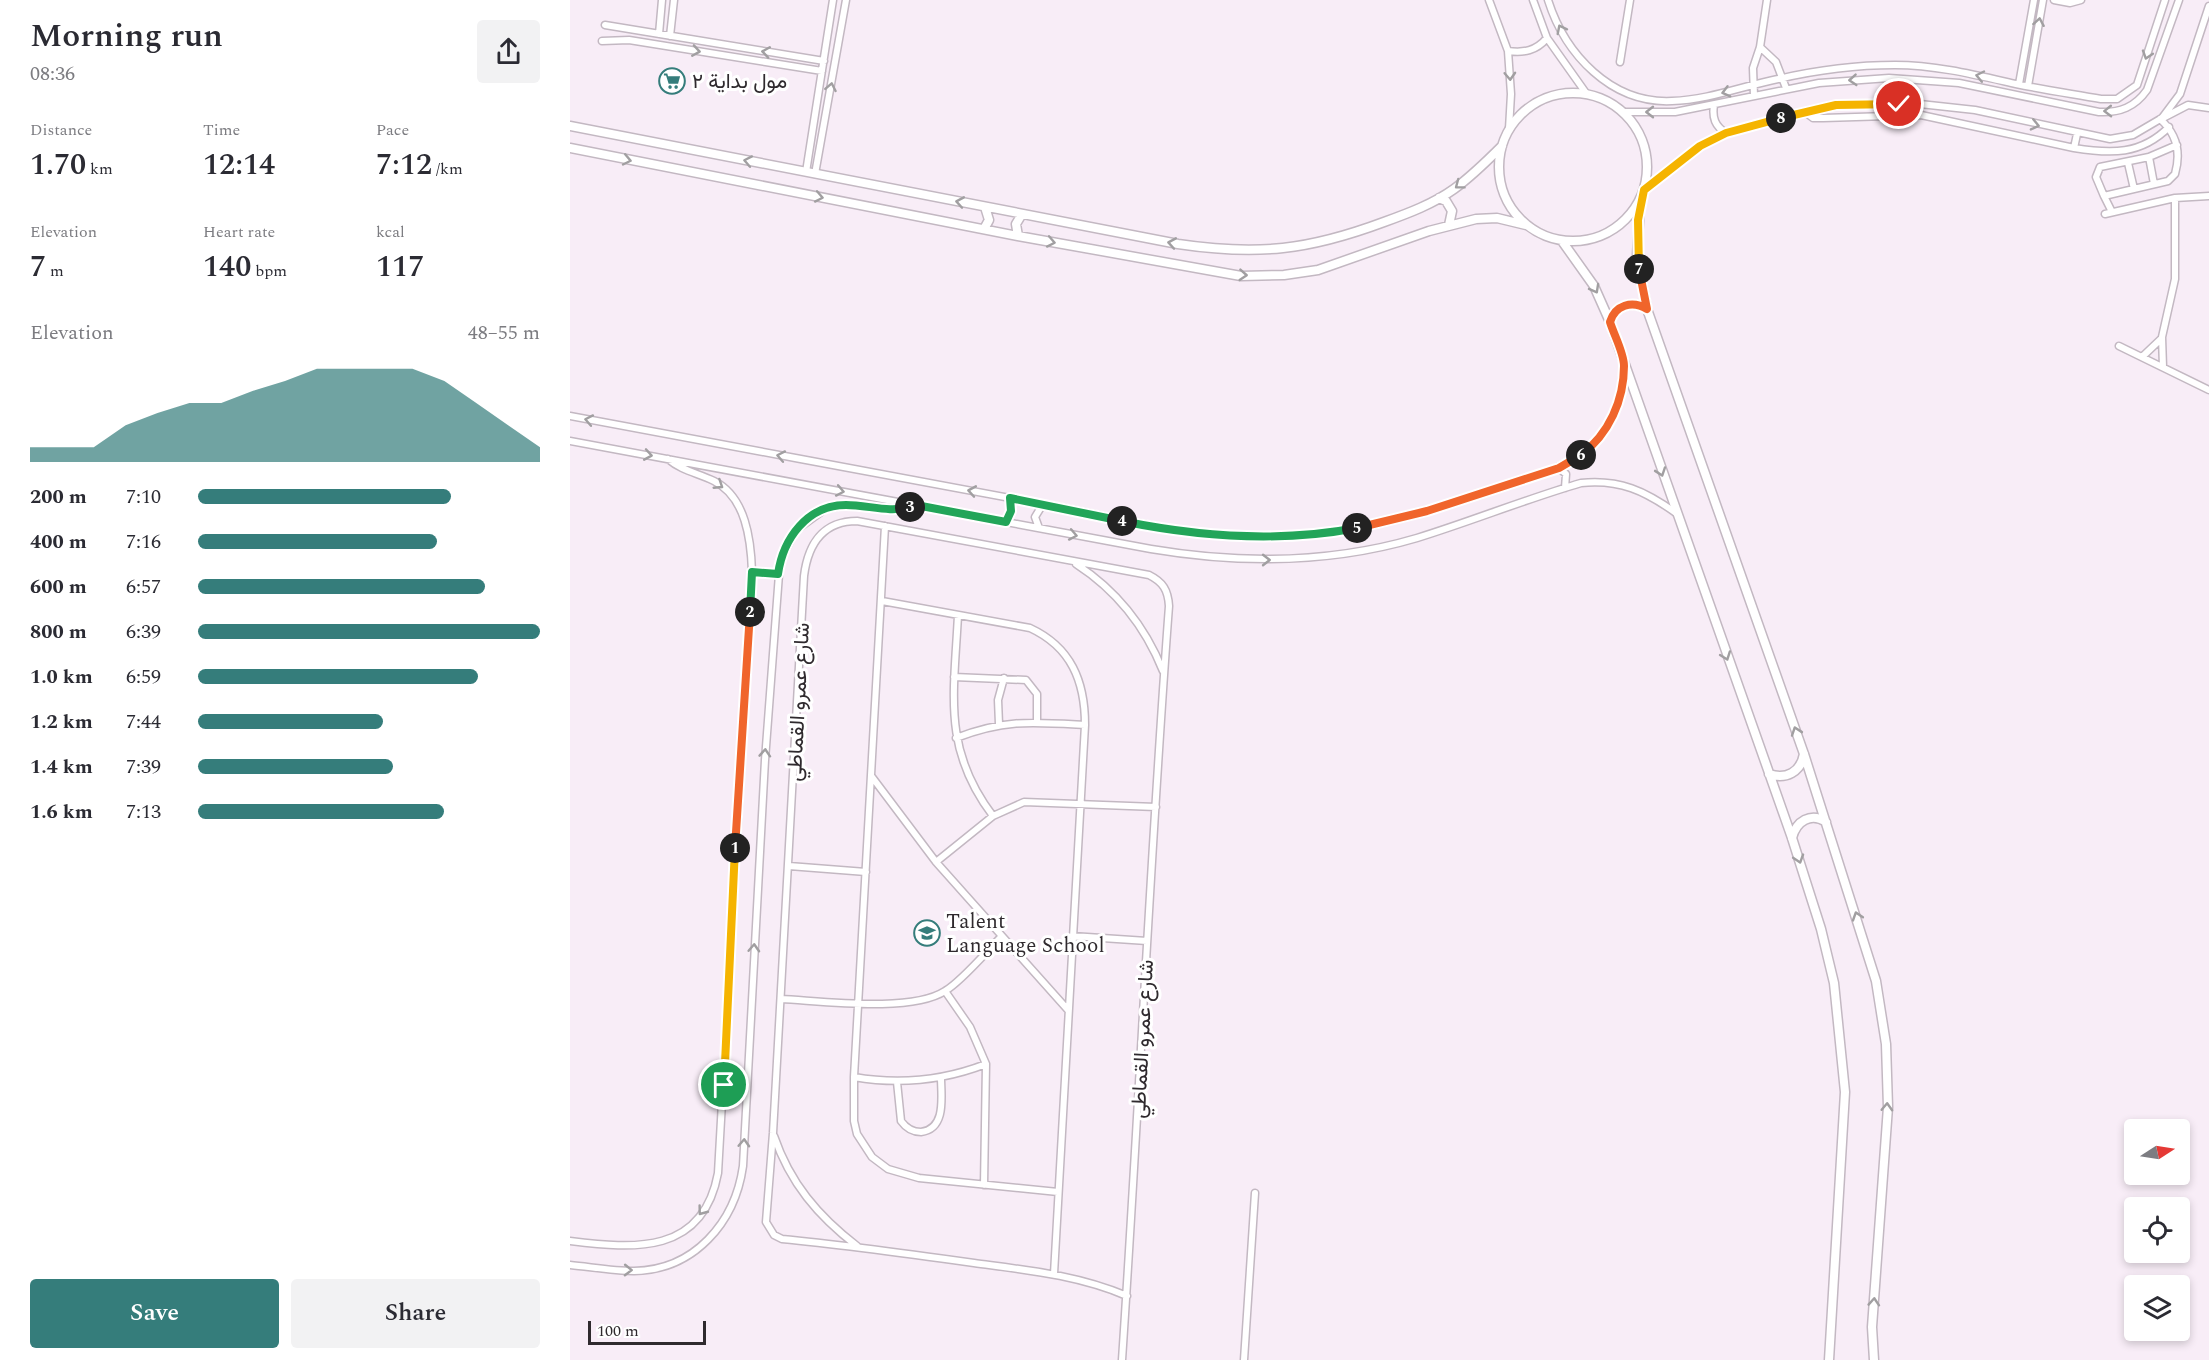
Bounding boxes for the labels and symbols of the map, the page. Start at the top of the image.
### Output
one-way arrow [2033,18,2045,27]
one-way arrow [1557,24,1569,35]
one-way arrow [692,44,701,56]
one-way arrow [762,46,771,58]
one-way arrow [2141,50,2154,60]
supermarket icon: مول بداية ۲ [657,66,687,96]
place label: مول بداية ۲ [692,66,787,98]
one-way arrow [1975,70,1985,83]
one-way arrow [1503,72,1516,81]
one-way arrow [1849,73,1858,86]
pin [1873,78,1924,129]
one-way arrow [824,82,837,92]
one-way arrow [1721,84,1731,97]
pin: 8 [1766,103,1796,133]
one-way arrow [2104,105,2113,118]
one-way arrow [1646,106,1655,118]
one-way arrow [2030,117,2040,130]
one-way arrow [622,153,632,166]
one-way arrow [743,155,753,168]
one-way arrow [1454,178,1465,189]
one-way arrow [814,190,824,203]
one-way arrow [956,196,966,209]
one-way arrow [1046,235,1056,248]
one-way arrow [1168,237,1178,250]
pin: 7 [1624,254,1654,284]
one-way arrow [1239,269,1248,282]
one-way arrow [1588,283,1599,293]
one-way arrow [584,414,594,427]
pin: 6 [1566,440,1596,470]
one-way arrow [643,448,653,461]
one-way arrow [776,450,785,462]
one-way arrow [1654,466,1667,477]
one-way arrow [712,478,723,489]
one-way arrow [834,484,844,497]
one-way arrow [968,486,977,498]
pin: 3 [895,492,925,522]
pin: 4 [1107,506,1137,536]
pin: 5 [1342,513,1372,543]
one-way arrow [1067,528,1077,541]
one-way arrow [1261,554,1270,566]
pin: 2 [735,597,765,627]
street label: شارع عمرو القماطي [779,622,819,782]
one-way arrow [1718,650,1731,661]
one-way arrow [1790,726,1803,736]
one-way arrow [759,749,772,758]
pin: 1 [720,833,750,863]
one-way arrow [1792,853,1804,864]
place label: Talent Language School [946,906,1105,962]
one-way arrow [1852,911,1864,922]
school or university icon: Talent Language School [912,918,942,948]
one-way arrow [748,944,761,953]
street label: شارع عمرو القماطي [1123,959,1163,1119]
pin [698,1059,749,1110]
one-way arrow [1881,1103,1894,1112]
north arrow [2124,1119,2190,1185]
one-way arrow [738,1138,751,1147]
one-way arrow [698,1204,709,1215]
one-way arrow [624,1264,633,1276]
one-way arrow [1867,1297,1880,1306]
scale bar [588,1318,706,1346]

